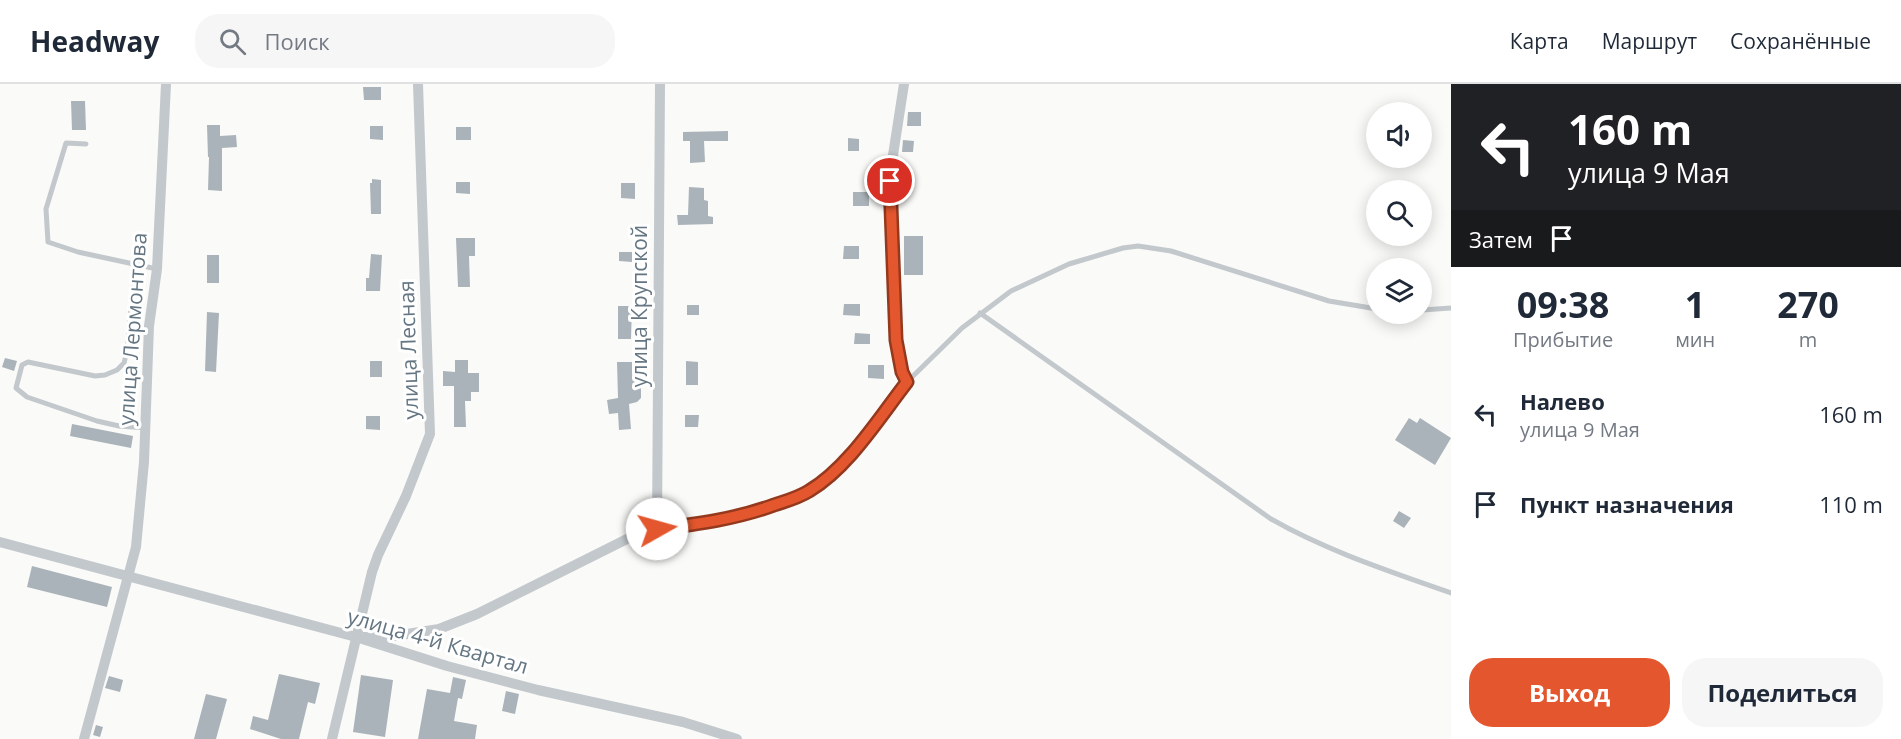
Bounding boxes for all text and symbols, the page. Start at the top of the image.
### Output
search box [195,14,615,68]
text: Headway [30,22,159,60]
icon: search [216,25,249,58]
text: Поиск [264,26,330,56]
text: Карта [1510,27,1569,55]
text: Маршрут [1602,27,1697,55]
text: Сохранённые [1730,27,1871,55]
text: 160 m [1568,100,1692,157]
map controls [1366,102,1432,324]
button: sound [1366,102,1432,168]
icon: left [1469,108,1547,186]
text: улица 9 Мая [1568,154,1730,191]
pin [864,155,915,206]
icon: arrive [873,164,906,197]
button: search [1366,180,1432,246]
icon: arrive [1545,222,1578,255]
text: Затем [1469,224,1533,254]
street label: улица Крупской [625,225,653,387]
street label: улица Лермонтова [111,232,153,426]
button: layers [1366,258,1432,324]
street label: улица Лесная [392,280,424,420]
text: 09:38 [1517,280,1609,329]
text: 1 [1685,280,1705,329]
text: 270 [1777,280,1839,329]
text: Прибытие [1513,326,1613,353]
text: мин [1675,326,1715,353]
text: m [1799,326,1817,353]
text: Налево [1520,386,1605,416]
icon: left [1469,398,1502,431]
text: 160 m [1819,399,1883,429]
text: улица 9 Мая [1520,416,1640,443]
icon: arrive [1469,488,1502,521]
text: Пункт назначения [1520,489,1734,519]
text: 110 m [1819,489,1883,519]
position arrow [625,497,689,561]
street label: улица 4-й Квартал [344,602,532,680]
button: Выход [1469,658,1670,727]
button: Поделиться [1682,658,1883,727]

